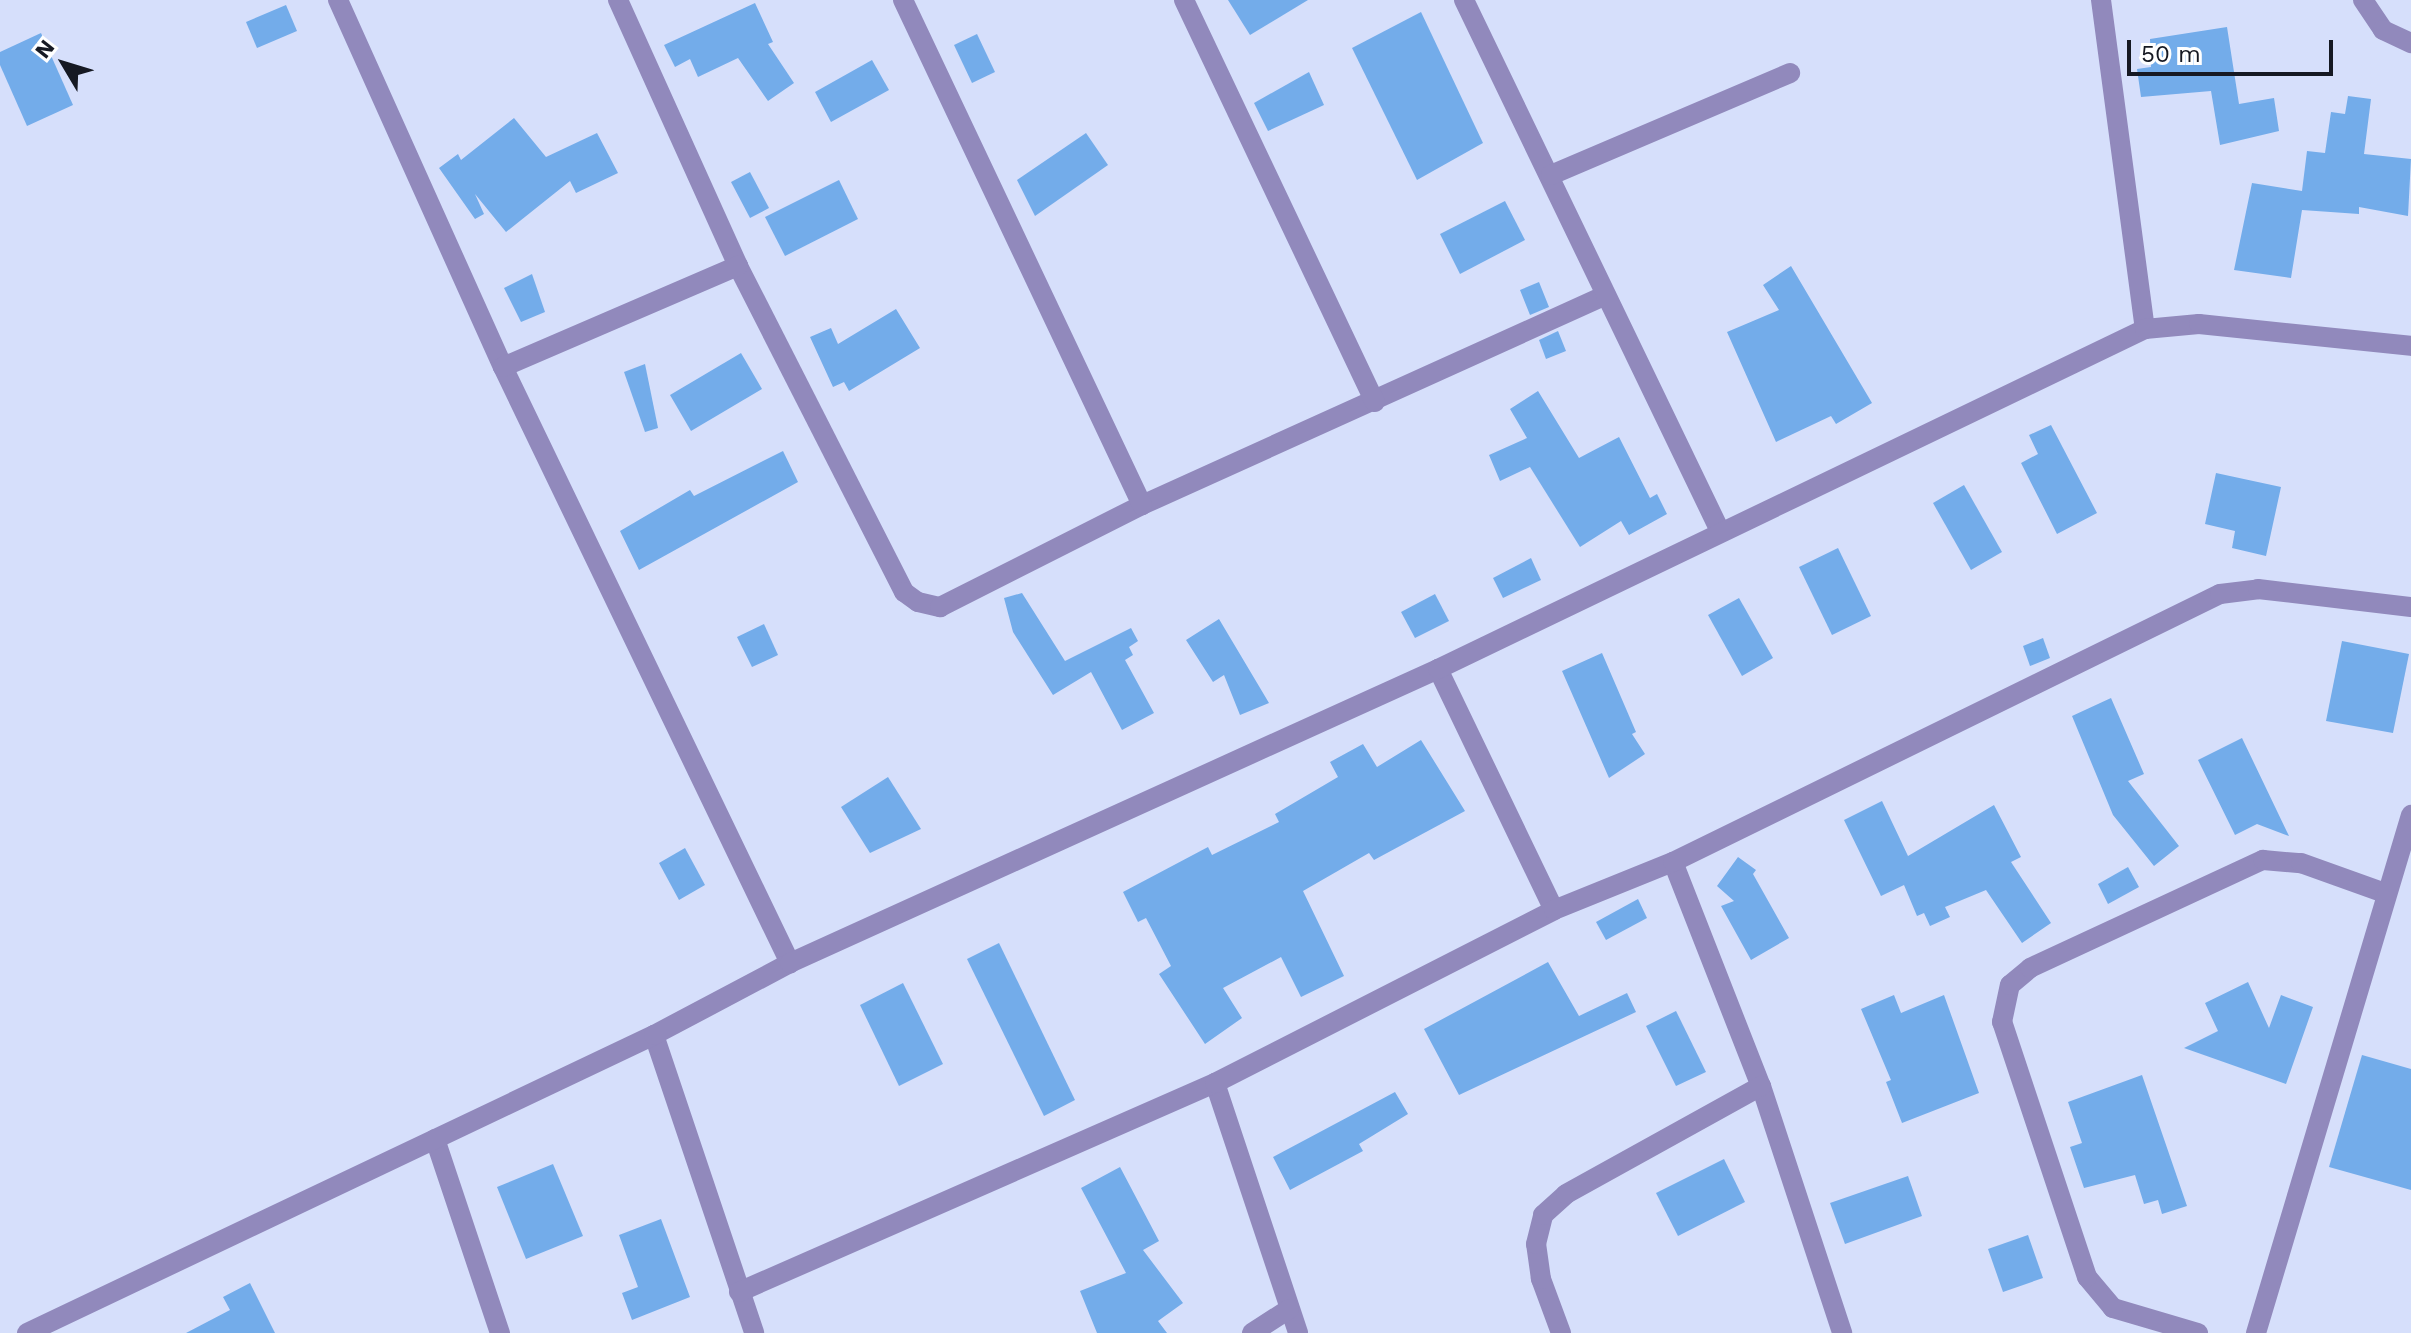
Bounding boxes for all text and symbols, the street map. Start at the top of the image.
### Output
north arrow [24,24,104,104]
scale bar [2131,24,2337,74]
text: N [30,35,60,63]
text: 50 m [2141,40,2201,68]

